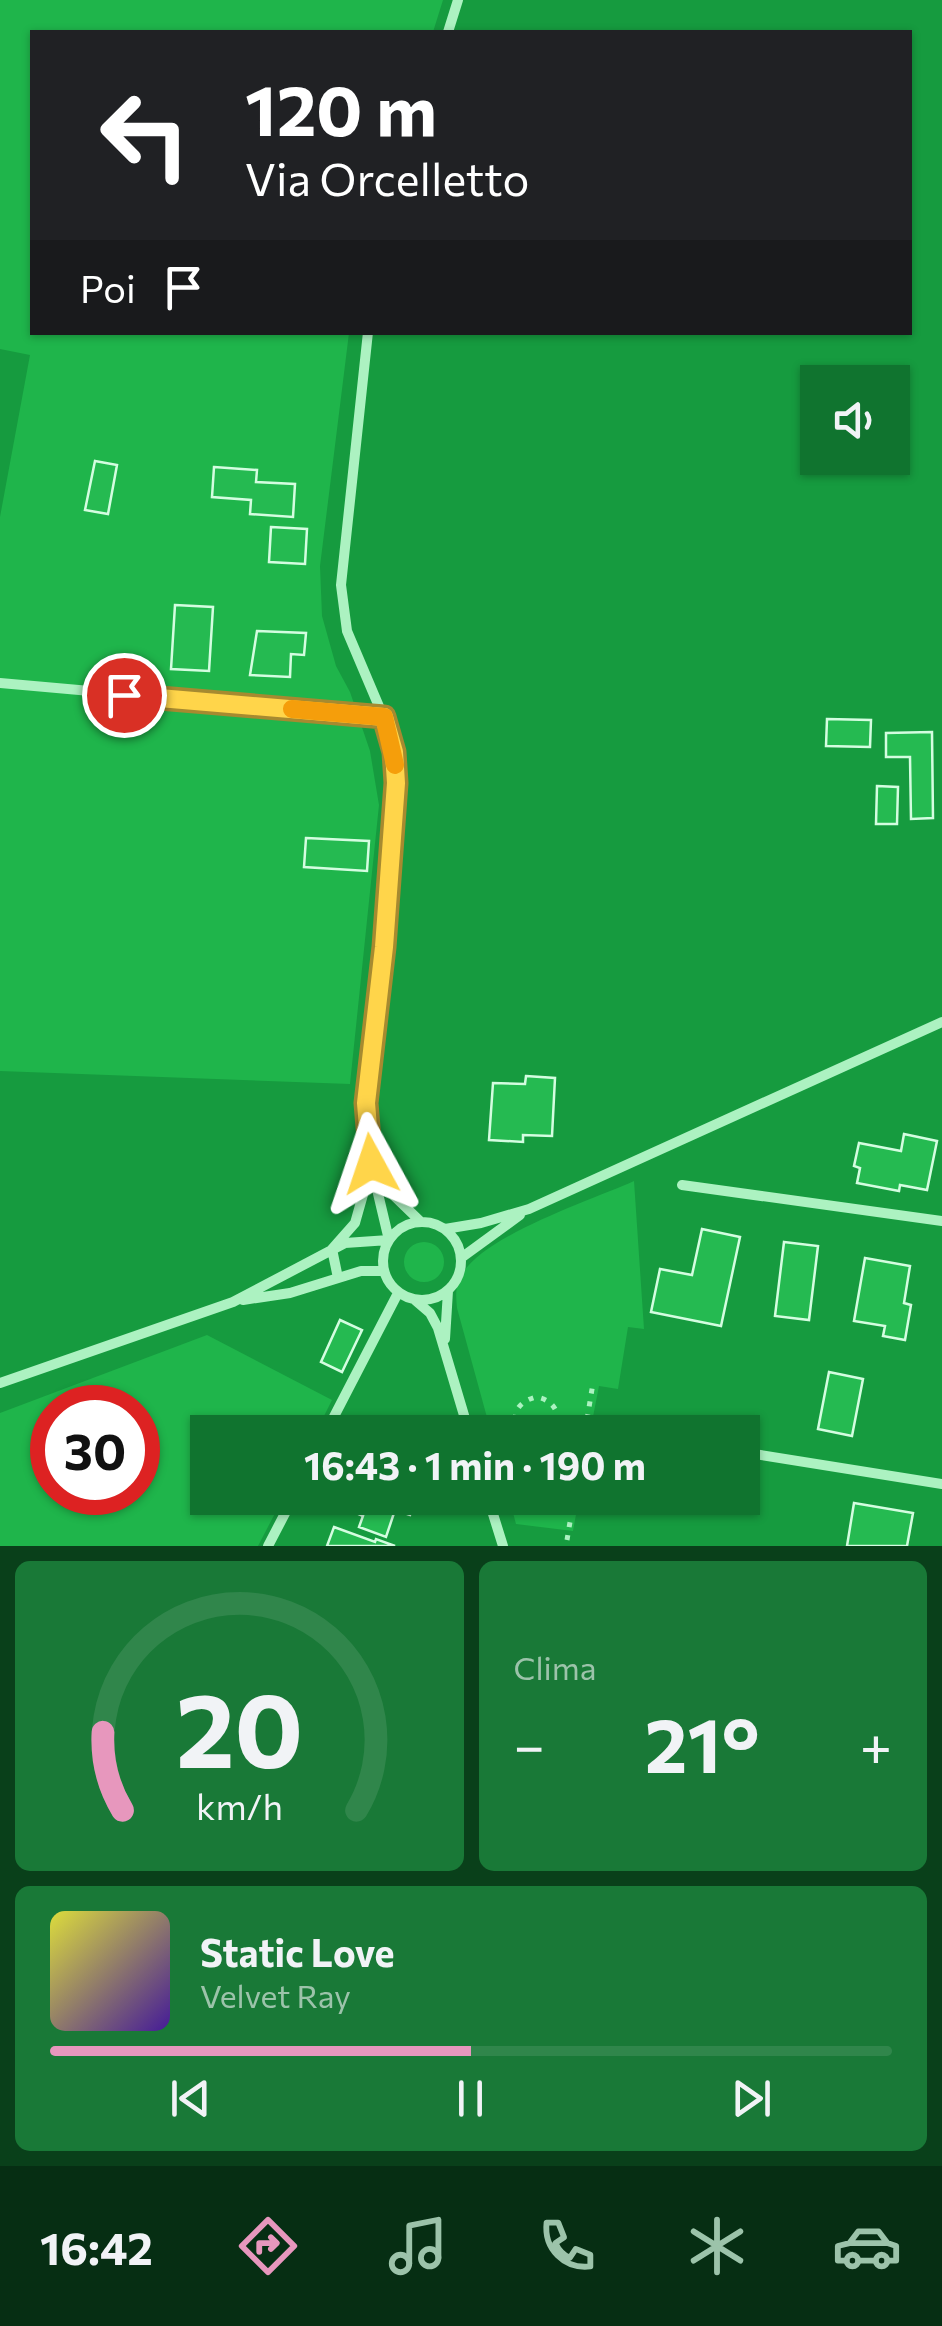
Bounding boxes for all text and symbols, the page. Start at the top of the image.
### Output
text: 120 m [245,65,437,150]
icon: left [80,70,210,200]
text: Via Orcelletto [245,150,529,205]
icon: arrive [156,260,211,315]
text: Poi [80,264,136,311]
map controls [800,365,910,475]
button: sound [800,365,910,475]
pin [82,653,167,738]
icon: arrive [97,668,152,723]
position arrow [319,1112,423,1216]
speed limit sign: 30 [30,1385,160,1515]
text: 16:43 · 1 min · 190 m [304,1441,646,1488]
text: Clima [514,1647,596,1687]
text: 20 [175,1662,303,1789]
text: 21° [645,1697,760,1788]
text: − [514,1710,545,1777]
text: + [860,1710,892,1777]
text: km/h [196,1784,283,1827]
text: Static Love [200,1928,395,1975]
text: Velvet Ray [200,1975,351,2015]
icon: previous [163,2071,218,2126]
icon: pause [443,2071,498,2126]
icon: next [724,2071,779,2126]
icon: directions [233,2211,303,2281]
icon: music [383,2211,453,2281]
icon: phone [532,2211,602,2281]
icon: climate [682,2211,752,2281]
icon: car [832,2211,902,2281]
text: 16:42 [40,2219,153,2274]

